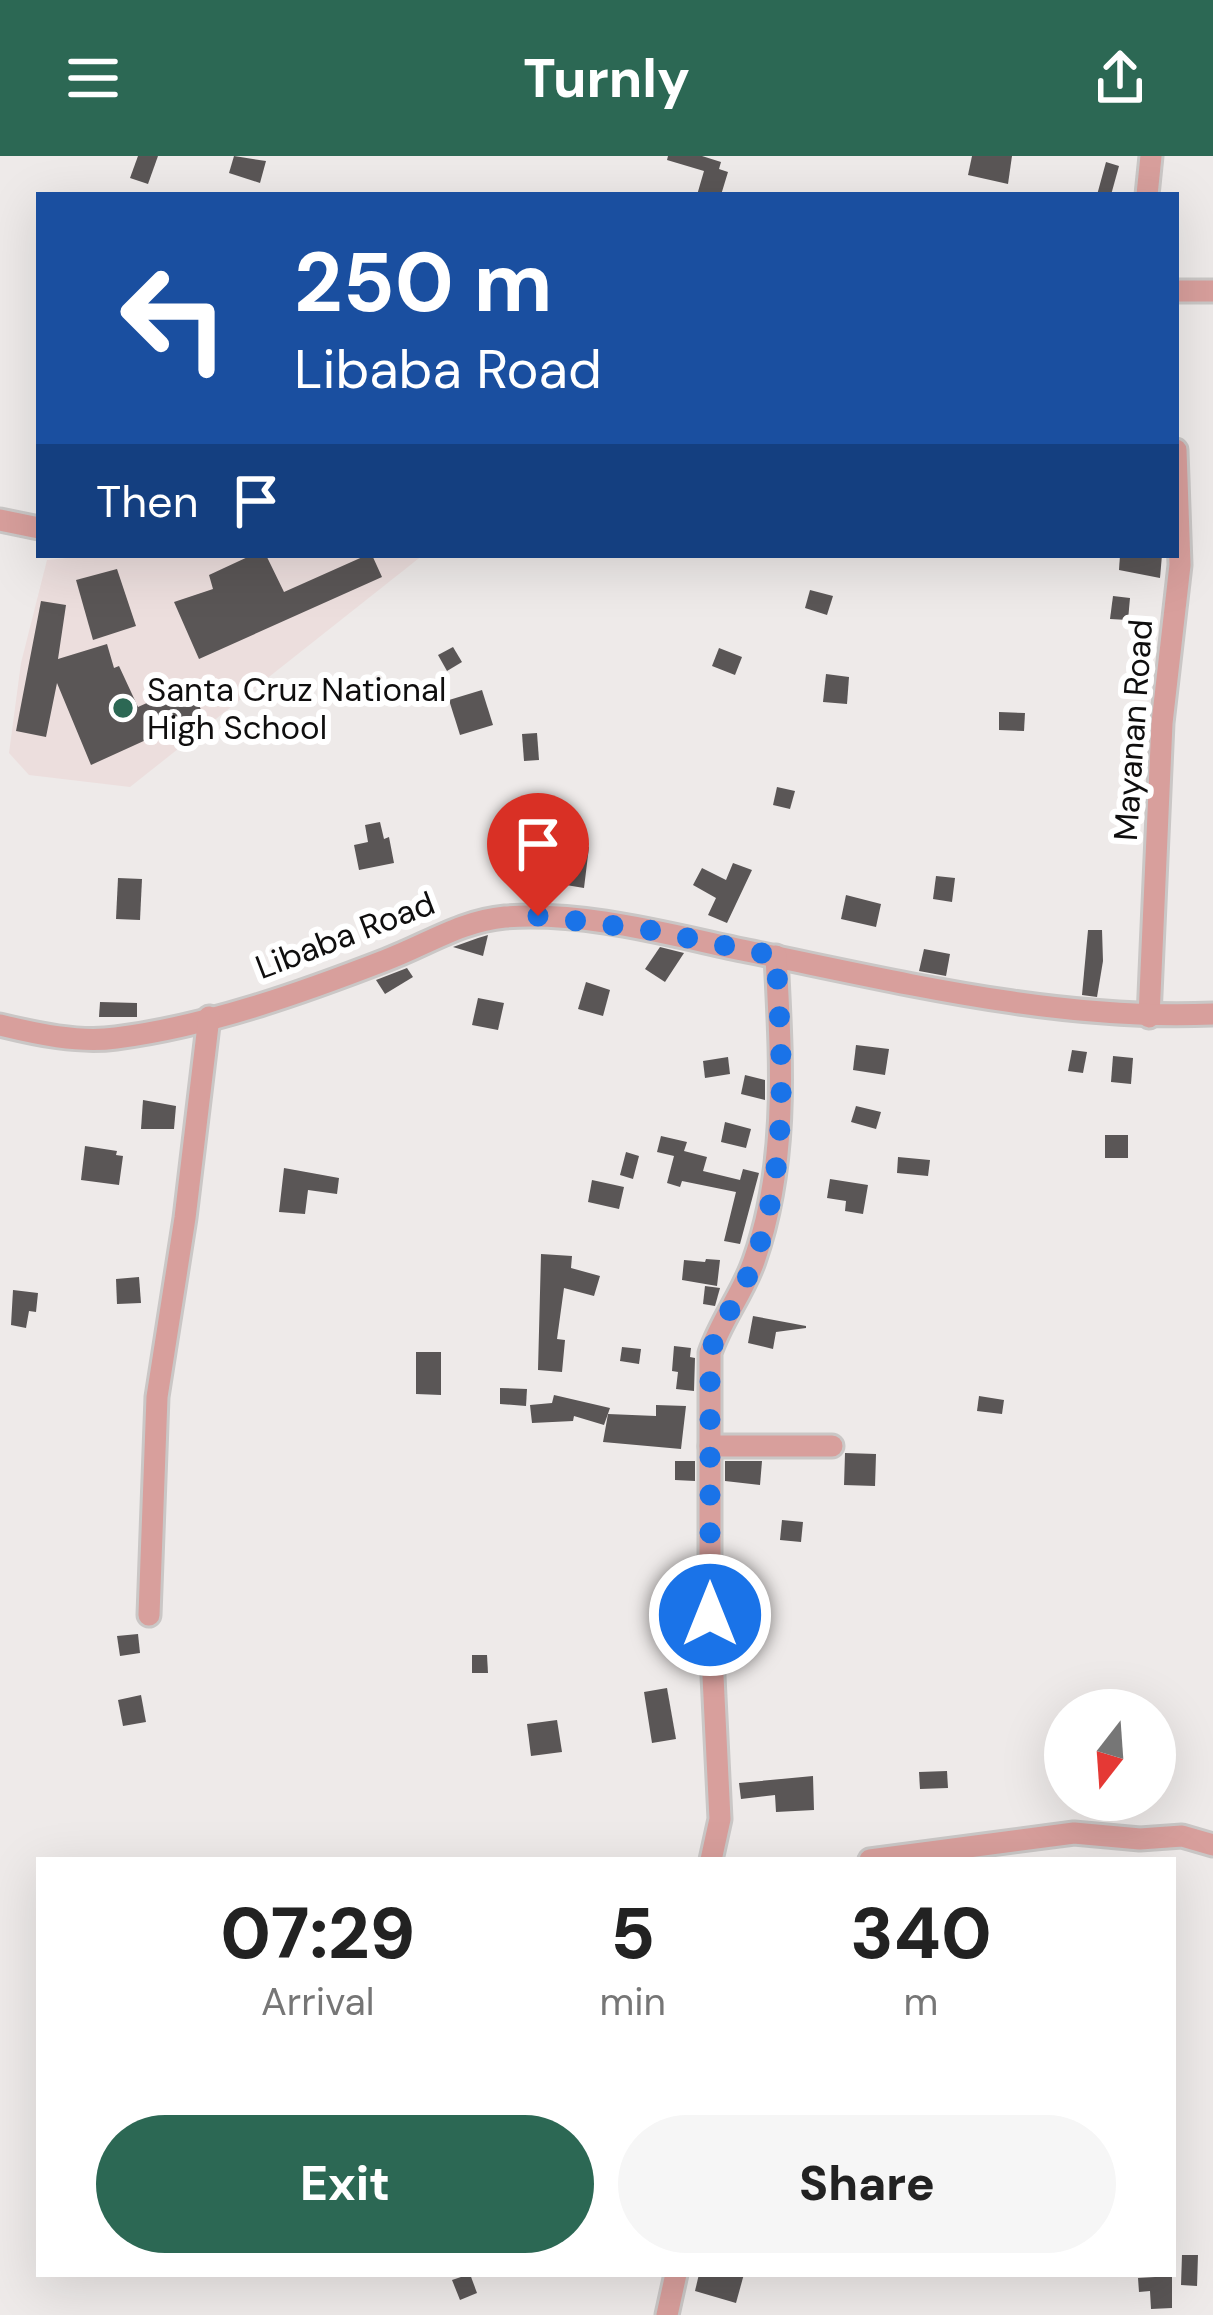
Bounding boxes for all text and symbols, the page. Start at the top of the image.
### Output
text: Turnly [523,43,690,114]
icon: menu [60,45,126,111]
icon: share [1087,45,1153,111]
text: 250 m [294,228,553,337]
icon: left [96,240,252,396]
text: Libaba Road [294,334,602,405]
icon: arrive [223,468,289,534]
text: Then [96,472,199,531]
street label: Mayanan Road [1104,618,1162,842]
place label: Santa Cruz National High School [147,668,446,749]
marker: Santa Cruz National High School [110,695,136,721]
pin [487,793,589,916]
icon: arrive [505,811,571,877]
street label: Libaba Road [249,881,441,989]
position arrow [647,1552,773,1678]
north arrow [1044,1689,1176,1821]
map controls [1044,1689,1176,1821]
text: 07:29 [220,1887,415,1980]
text: 5 [610,1887,655,1980]
text: 340 [850,1887,992,1980]
text: Arrival [261,1976,375,2027]
text: min [599,1976,666,2027]
text: m [904,1976,938,2027]
button: Exit [96,2115,594,2253]
button: Share [618,2115,1116,2253]

